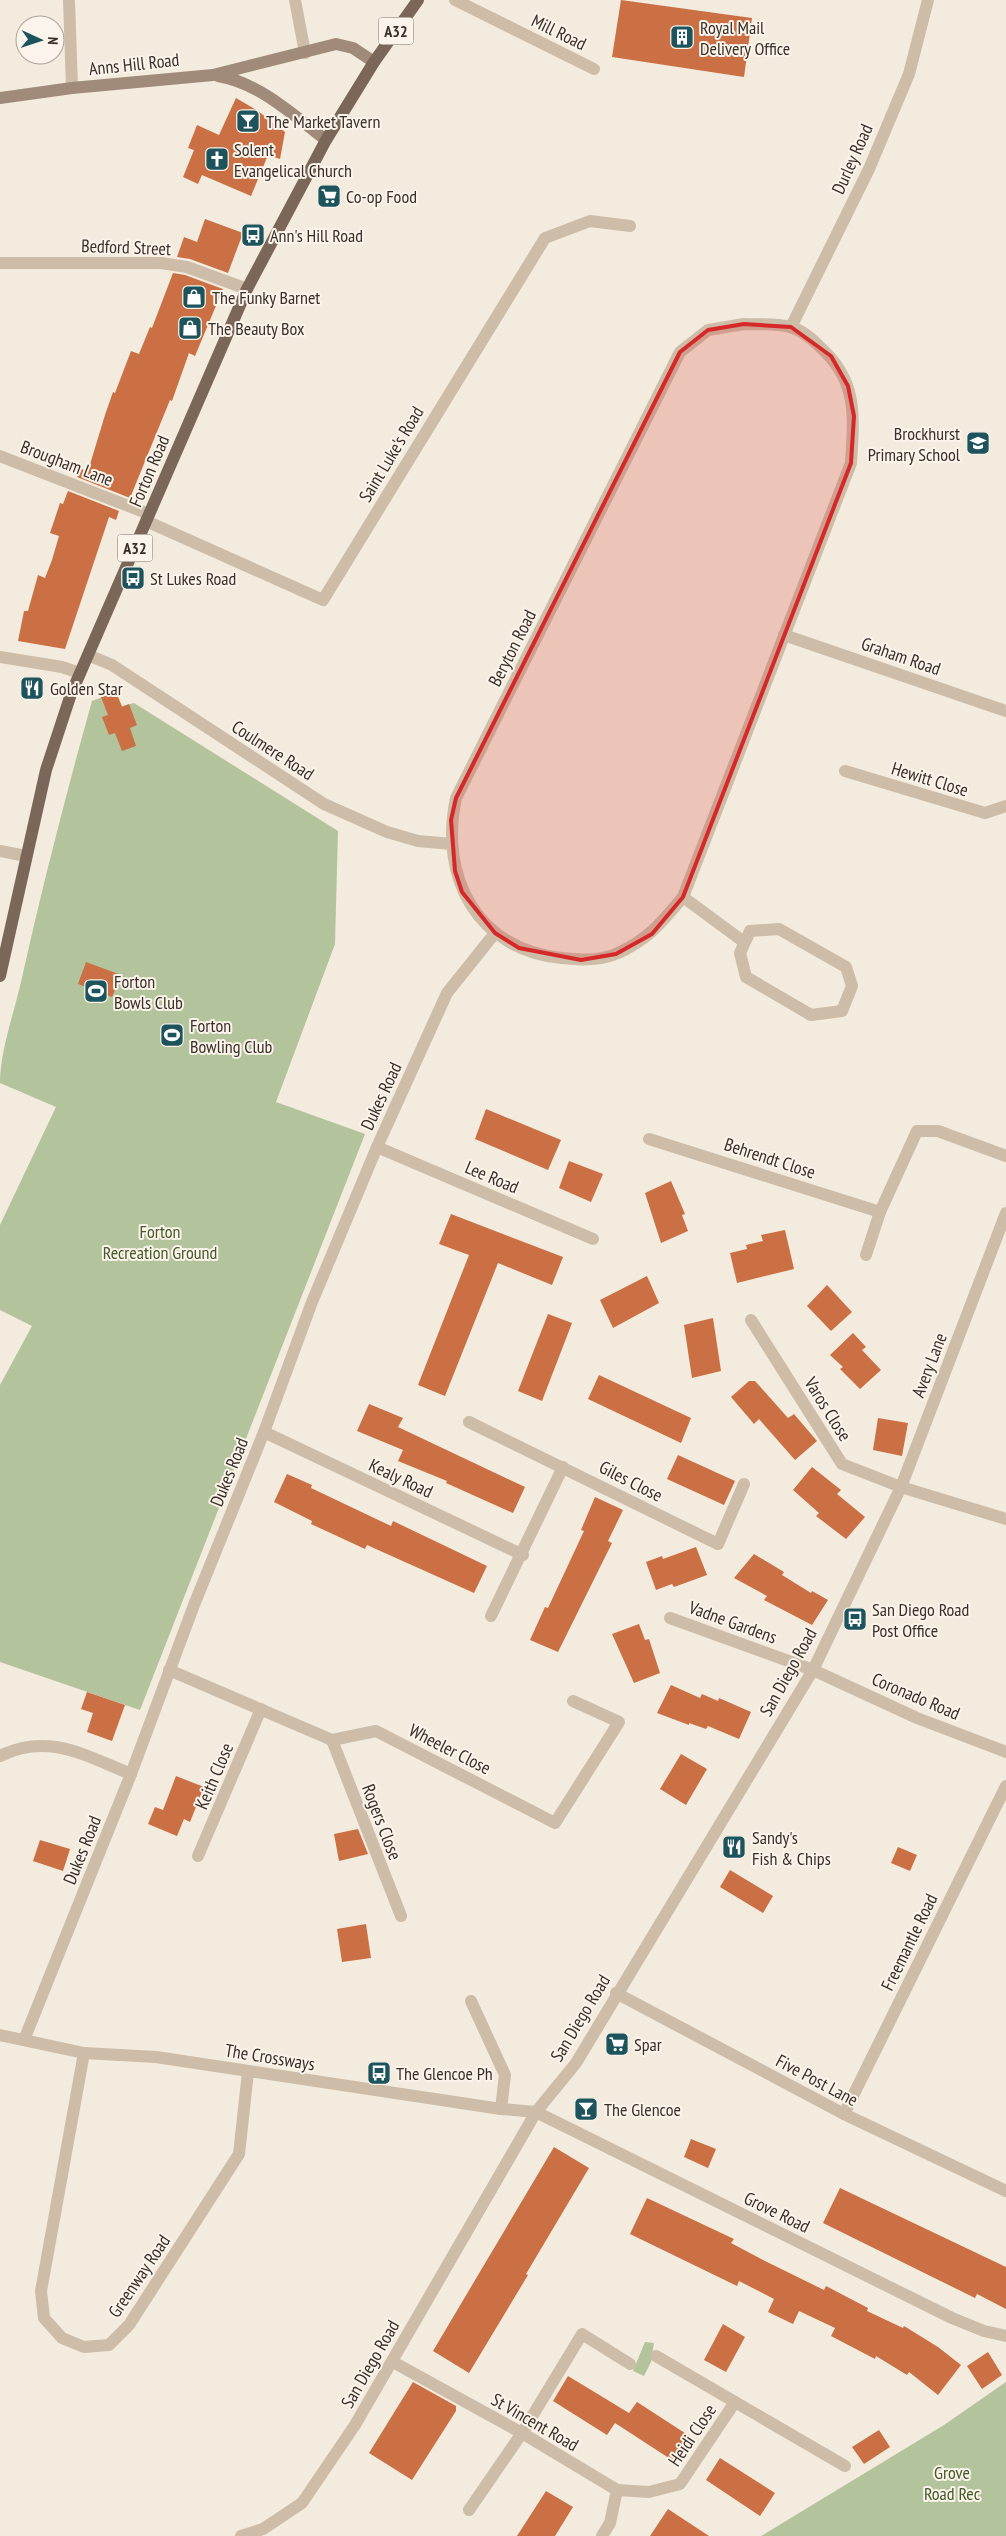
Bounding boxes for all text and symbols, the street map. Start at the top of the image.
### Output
street label: Mill Road [528,9,590,55]
north arrow [15,15,65,65]
place label: Royal Mail Delivery Office [700,16,790,60]
road number: A32 [378,18,414,44]
building icon: Royal Mail Delivery Office [669,24,695,50]
text: N [44,36,62,45]
street label: Anns Hill Road [88,48,180,80]
bar icon: The Market Tavern [235,108,261,134]
place label: The Market Tavern [266,110,380,133]
street label: Durley Road [826,120,878,198]
place label: Solent Evangelical Church [234,138,352,182]
church icon: Solent Evangelical Church [204,146,230,172]
supermarket icon: Co-op Food [316,183,342,209]
place label: Co-op Food [346,185,417,208]
bus stop icon: Ann's Hill Road [240,222,266,248]
place label: Ann's Hill Road [270,224,363,247]
street label: Bedford Street [81,234,171,260]
shop icon: The Funky Barnet [181,284,207,310]
place label: The Funky Barnet [212,286,320,309]
shop icon: The Beauty Box [177,315,203,341]
place label: The Beauty Box [208,317,305,340]
street label: Saint Luke's Road [353,402,429,506]
place label: Brockhurst Primary School [868,422,961,466]
school or university icon: Brockhurst Primary School [965,430,991,456]
street label: Forton Road [124,432,174,510]
street label: Brougham Lane [18,435,116,491]
road number: A32 [118,534,152,562]
bus stop icon: St Lukes Road [120,565,146,591]
place label: St Lukes Road [150,567,236,590]
street label: Beryton Road [483,606,541,690]
street label: Graham Road [858,632,944,680]
restaurant icon: Golden Star [19,675,45,701]
place label: Golden Star [50,677,123,700]
street label: Coulmere Road [227,715,319,785]
street label: Hewitt Close [889,756,971,802]
place label: Forton Bowls Club [114,970,183,1014]
sports icon: Forton Bowls Club [83,978,109,1004]
place label: Forton Bowling Club [190,1014,273,1058]
sports icon: Forton Bowling Club [159,1022,185,1048]
street label: Dukes Road [355,1058,407,1134]
street label: Behrendt Close [722,1132,818,1184]
street label: Lee Road [462,1155,522,1199]
park label: Forton Recreation Ground [103,1220,217,1264]
street label: Avery Lane [906,1330,952,1400]
street label: Varos Close [799,1372,857,1445]
street label: Dukes Road [205,1434,253,1510]
street label: Kealy Road [365,1453,437,1503]
street label: Giles Close [595,1455,667,1507]
street label: Vadne Gardens [685,1595,780,1649]
place label: San Diego Road Post Office [872,1598,969,1642]
bus stop icon: San Diego Road Post Office [842,1606,868,1632]
street label: San Diego Road [754,1624,822,1720]
street label: Coronado Road [869,1667,963,1725]
street label: Wheeler Close [405,1719,495,1779]
street label: Keith Close [190,1739,238,1813]
street label: Rogers Close [357,1781,407,1863]
street label: Dukes Road [58,1812,106,1888]
place label: Sandy's Fish & Chips [752,1826,831,1870]
restaurant icon: Sandy's Fish & Chips [721,1834,747,1860]
street label: Freemantle Road [876,1890,942,1994]
street label: San Diego Road [545,1970,615,2066]
supermarket icon: Spar [604,2031,630,2057]
place label: Spar [634,2033,662,2056]
street label: The Crossways [223,2039,317,2075]
street label: Five Post Lane [772,2049,862,2111]
bus stop icon: The Glencoe Ph [366,2060,392,2086]
place label: The Glencoe Ph [396,2062,493,2085]
bar icon: The Glencoe [573,2096,599,2122]
place label: The Glencoe [604,2098,681,2121]
street label: Grove Road [740,2186,814,2238]
street label: Greenway Road [103,2230,175,2322]
street label: San Diego Road [336,2316,404,2412]
street label: St Vincent Road [487,2388,583,2456]
street label: Heidi Close [663,2399,721,2471]
park label: Grove Road Rec [924,2461,981,2505]

